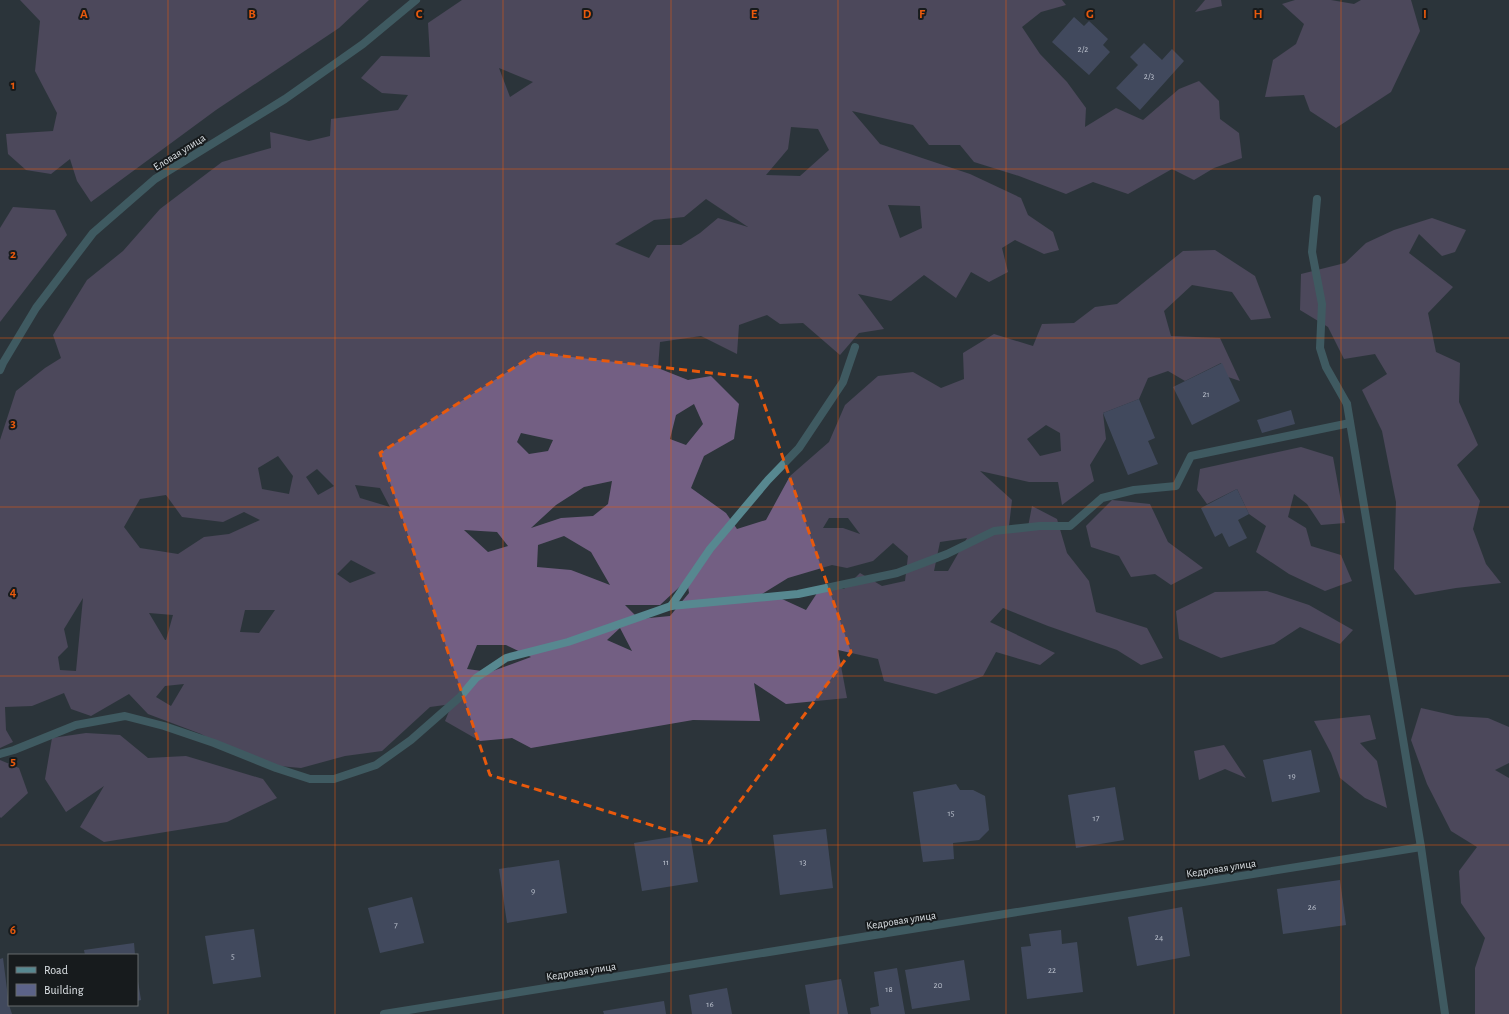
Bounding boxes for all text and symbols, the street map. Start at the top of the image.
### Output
text: A [80,8,88,21]
text: B [248,8,256,21]
text: C [416,8,423,21]
text: D [583,8,592,21]
text: E [751,8,758,21]
text: F [919,8,926,21]
text: G [1086,8,1094,21]
text: H [1253,8,1263,21]
text: I [1423,8,1427,21]
house number: 2/2 [1078,45,1088,54]
house number: 2/3 [1144,72,1154,81]
text: 1 [11,79,15,92]
street label: Еловая улица [151,132,207,173]
text: 2 [10,248,16,261]
house number: 21 [1202,390,1210,399]
text: 3 [10,417,16,430]
text: 4 [10,586,17,599]
text: 5 [10,755,16,768]
house number: 19 [1288,772,1296,781]
house number: 15 [948,809,955,818]
house number: 17 [1093,814,1100,823]
house number: 11 [663,858,669,867]
house number: 13 [800,858,807,867]
street label: Кедровая улица [1185,858,1257,879]
house number: 9 [531,887,535,896]
house number: 26 [1308,903,1316,912]
street label: Кедровая улица [865,910,937,931]
house number: 7 [394,921,398,930]
text: 6 [10,924,16,937]
house number: 24 [1155,933,1164,942]
house number: 5 [231,952,235,961]
legend [8,954,138,1006]
street label: Кедровая улица [545,961,617,982]
text: Road [44,964,68,976]
house number: 22 [1048,966,1056,975]
house number: 20 [934,981,943,990]
text: Building [44,984,84,996]
house number: 18 [885,985,893,994]
house number: 16 [706,1000,714,1009]

